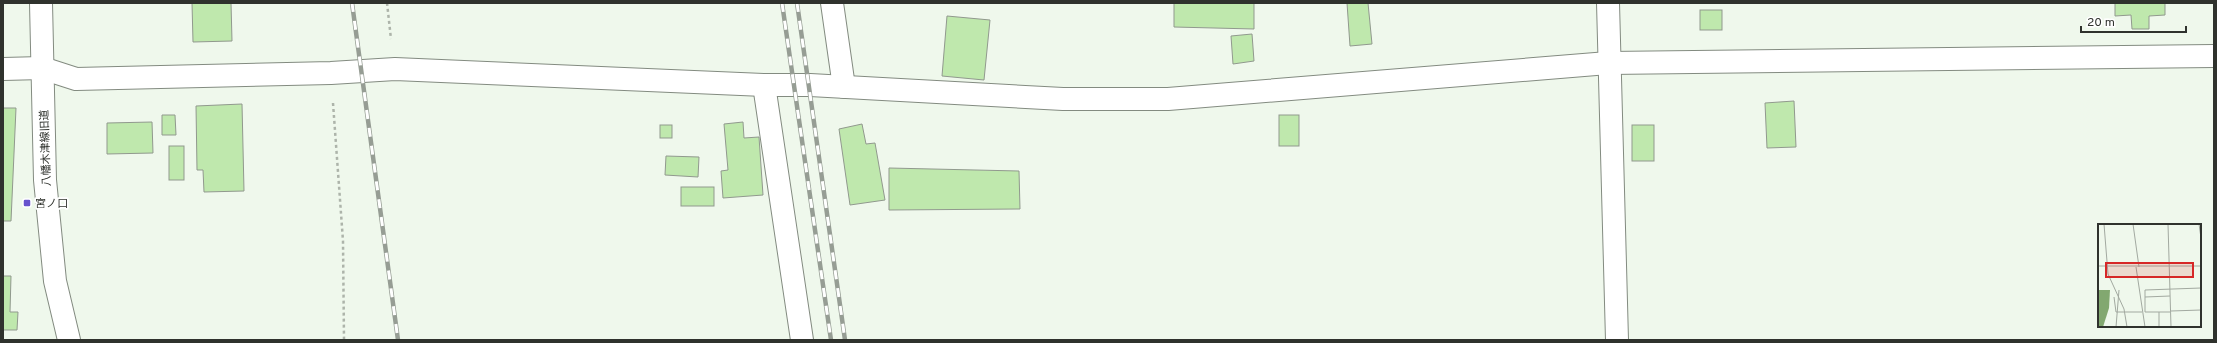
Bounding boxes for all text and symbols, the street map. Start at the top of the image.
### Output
scale bar [2081,8,2186,34]
text: 20 m [2087,15,2115,31]
street label: 八幡木津線旧道 [38,109,54,187]
place label: 宮ノ口 [35,197,68,211]
marker: 宮ノ口 [22,198,32,208]
inset map [2098,224,2201,327]

